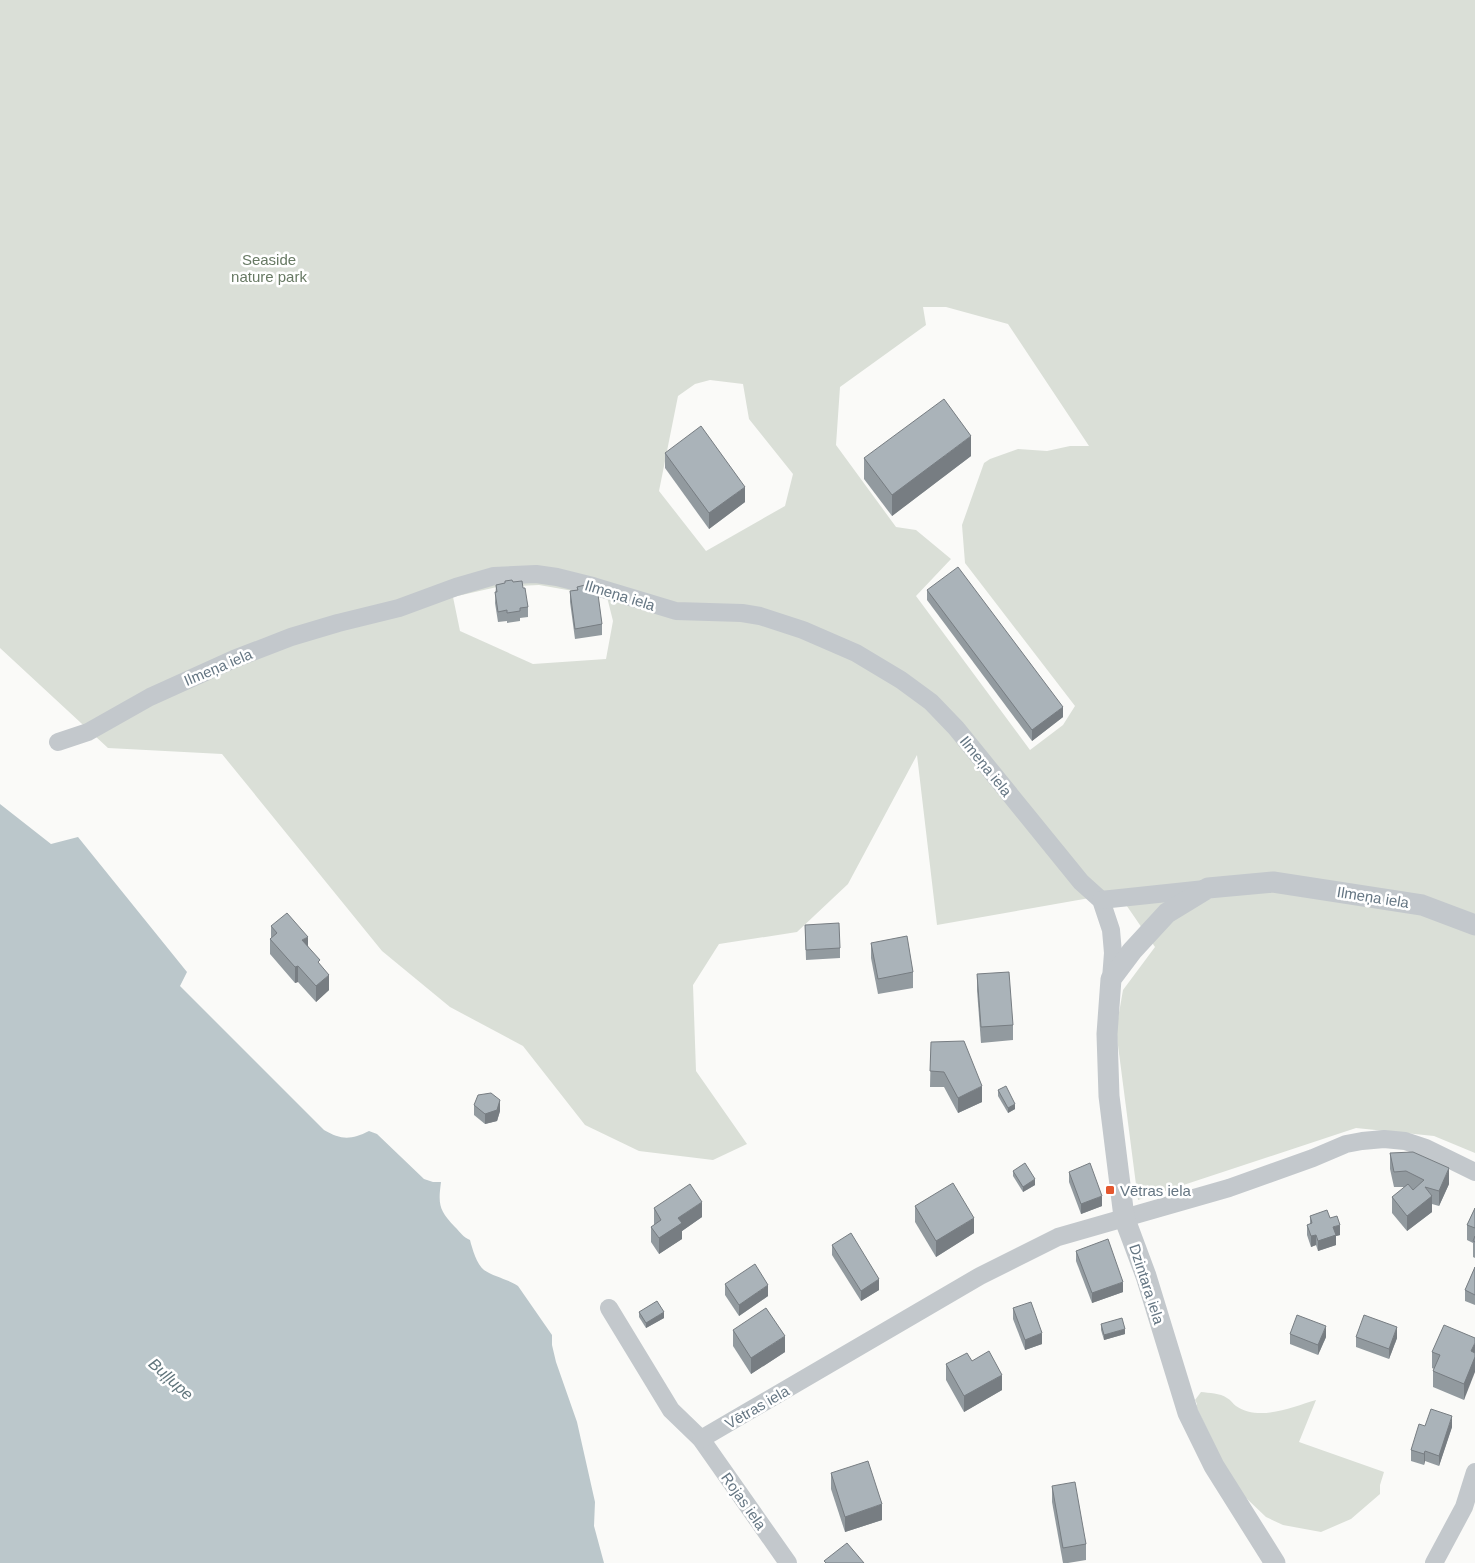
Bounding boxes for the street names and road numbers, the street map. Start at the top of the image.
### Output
street label: Ilmeņa iela [583,576,658,614]
street label: Ilmeņa iela [181,645,255,689]
street label: Ilmeņa iela [957,732,1016,800]
street label: Ilmeņa iela [1336,883,1411,911]
street label: Dzintara iela [1126,1242,1168,1327]
street label: Vētras iela [722,1382,793,1432]
street label: Rojas iela [718,1469,770,1533]

